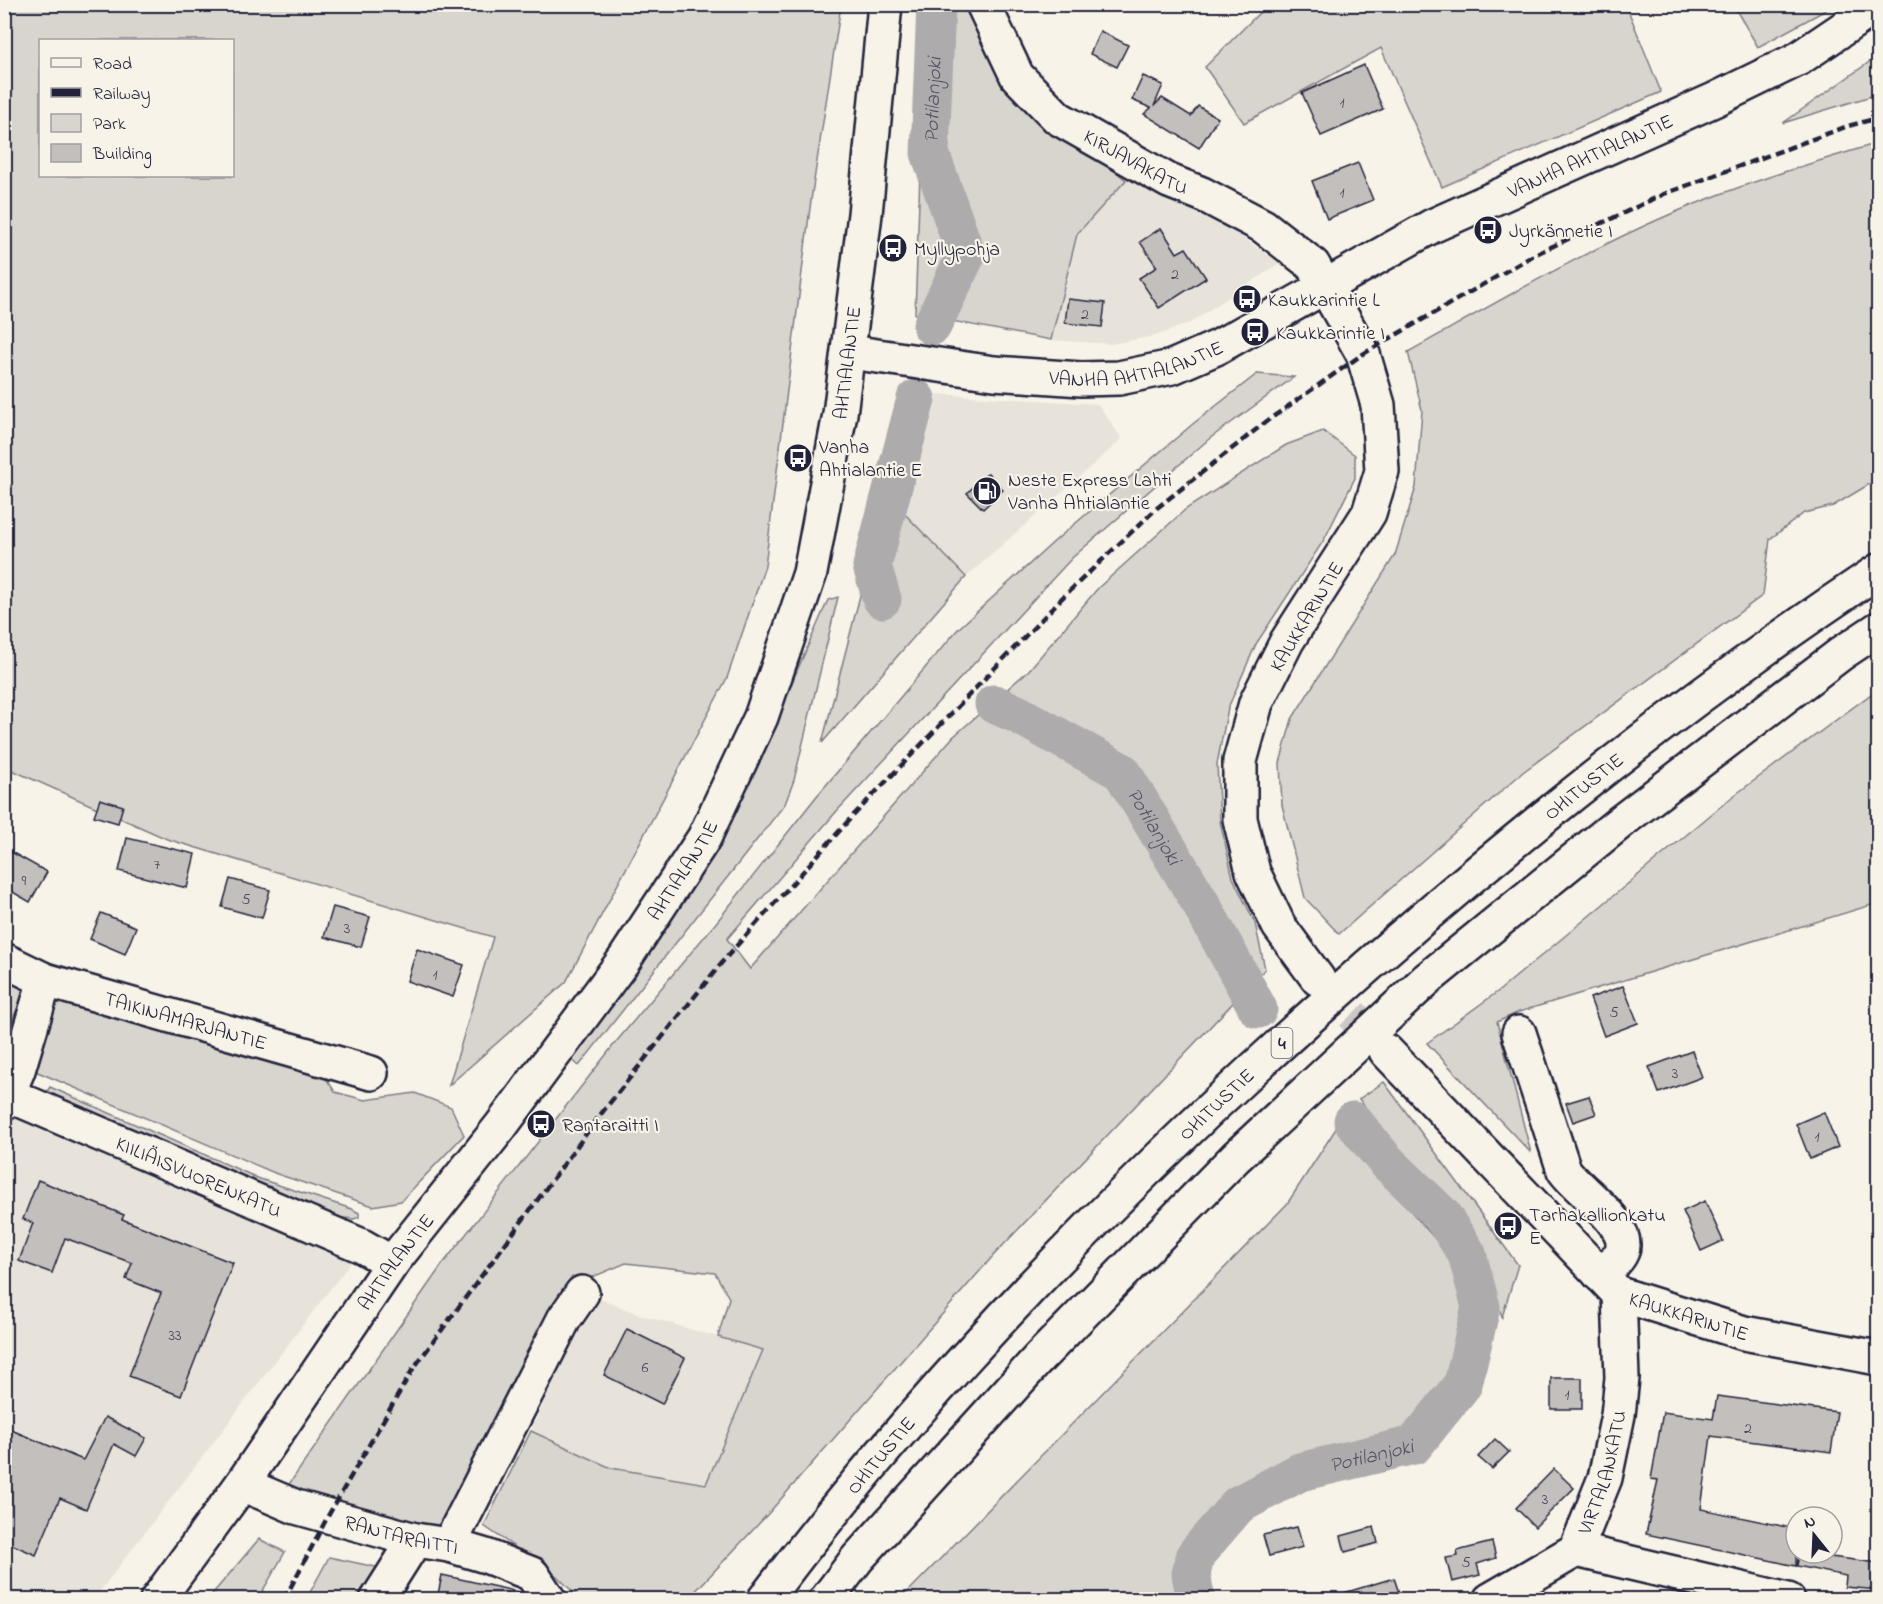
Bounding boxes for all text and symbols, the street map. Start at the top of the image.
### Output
legend [39,39,234,177]
text: Road [93,52,132,78]
water label: Potilanjoki [917,55,951,143]
text: Railway [93,82,150,108]
house number: 1 [1339,91,1345,115]
street label: VANHA AHTIALANTIE [1503,108,1678,208]
text: Park [93,112,126,138]
street label: KIRJAVAKATU [1077,123,1192,204]
text: Building [92,142,152,169]
house number: 1 [1339,181,1345,205]
bus stop icon: Jyrkännetie I [1472,214,1504,246]
place label: Jyrkännetie I [1509,218,1613,247]
bus stop icon: Myllypohja [877,232,909,264]
place label: Myllypohja [914,236,1000,265]
house number: 2 [1171,263,1179,287]
bus stop icon: Kaukkarintie L [1231,283,1263,315]
place label: Kaukkarintie L [1268,287,1380,316]
house number: 2 [1081,303,1089,327]
street label: AHTIALANTIE [827,304,870,421]
bus stop icon: Kaukkarintie I [1239,316,1271,348]
place label: Kaukkarintie I [1276,320,1385,349]
street label: VANHA AHTIALANTIE [1047,334,1228,396]
place label: Vanha Ahtialantie E [818,434,922,486]
bus stop icon: Vanha Ahtialantie E [782,442,814,474]
place label: Neste Express Lahti Vanha Ahtialantie [1007,467,1172,519]
fuel station icon: Neste Express Lahti Vanha Ahtialantie [971,475,1003,507]
street label: KAUKKARINTIE [1264,557,1352,678]
street label: OHITUSTIE [1539,747,1631,829]
water label: Potilanjoki [1118,783,1189,873]
street label: AHTIALANTIE [642,816,727,927]
house number: 7 [154,853,161,877]
house number: 9 [22,869,27,893]
house number: 5 [241,888,251,912]
house number: 3 [344,917,350,941]
house number: 1 [432,963,438,987]
street label: TAIKINAMARJANTIE [100,986,270,1060]
house number: 5 [1609,1001,1619,1025]
road number: 4 [1272,1028,1292,1058]
house number: 3 [1672,1062,1678,1086]
street label: OHITUSTIE [1173,1063,1262,1149]
bus stop icon: Rantaraitti I [525,1108,557,1140]
place label: Rantaraitti I [562,1112,659,1141]
house number: 1 [1814,1125,1820,1149]
street label: KIILIÄISVUORENKATU [110,1130,285,1227]
place label: Tarhakallionkatu E [1529,1202,1666,1254]
street label: AHTIALANTIE [352,1209,443,1317]
bus stop icon: Tarhakallionkatu E [1492,1210,1524,1242]
street label: KAUKKARINTIE [1625,1286,1752,1351]
house number: 33 [168,1324,182,1348]
house number: 6 [641,1356,649,1380]
house number: 1 [1564,1383,1570,1407]
street label: VIRTALANKATU [1571,1408,1636,1540]
street label: OHITUSTIE [841,1411,924,1502]
house number: 2 [1744,1417,1752,1441]
water label: Potilanjoki [1327,1432,1419,1482]
house number: 3 [1542,1488,1548,1512]
north arrow [1784,1505,1844,1565]
street label: RANTARAITTI [341,1509,462,1564]
text: N [1801,1509,1819,1536]
house number: 5 [1461,1551,1471,1575]

